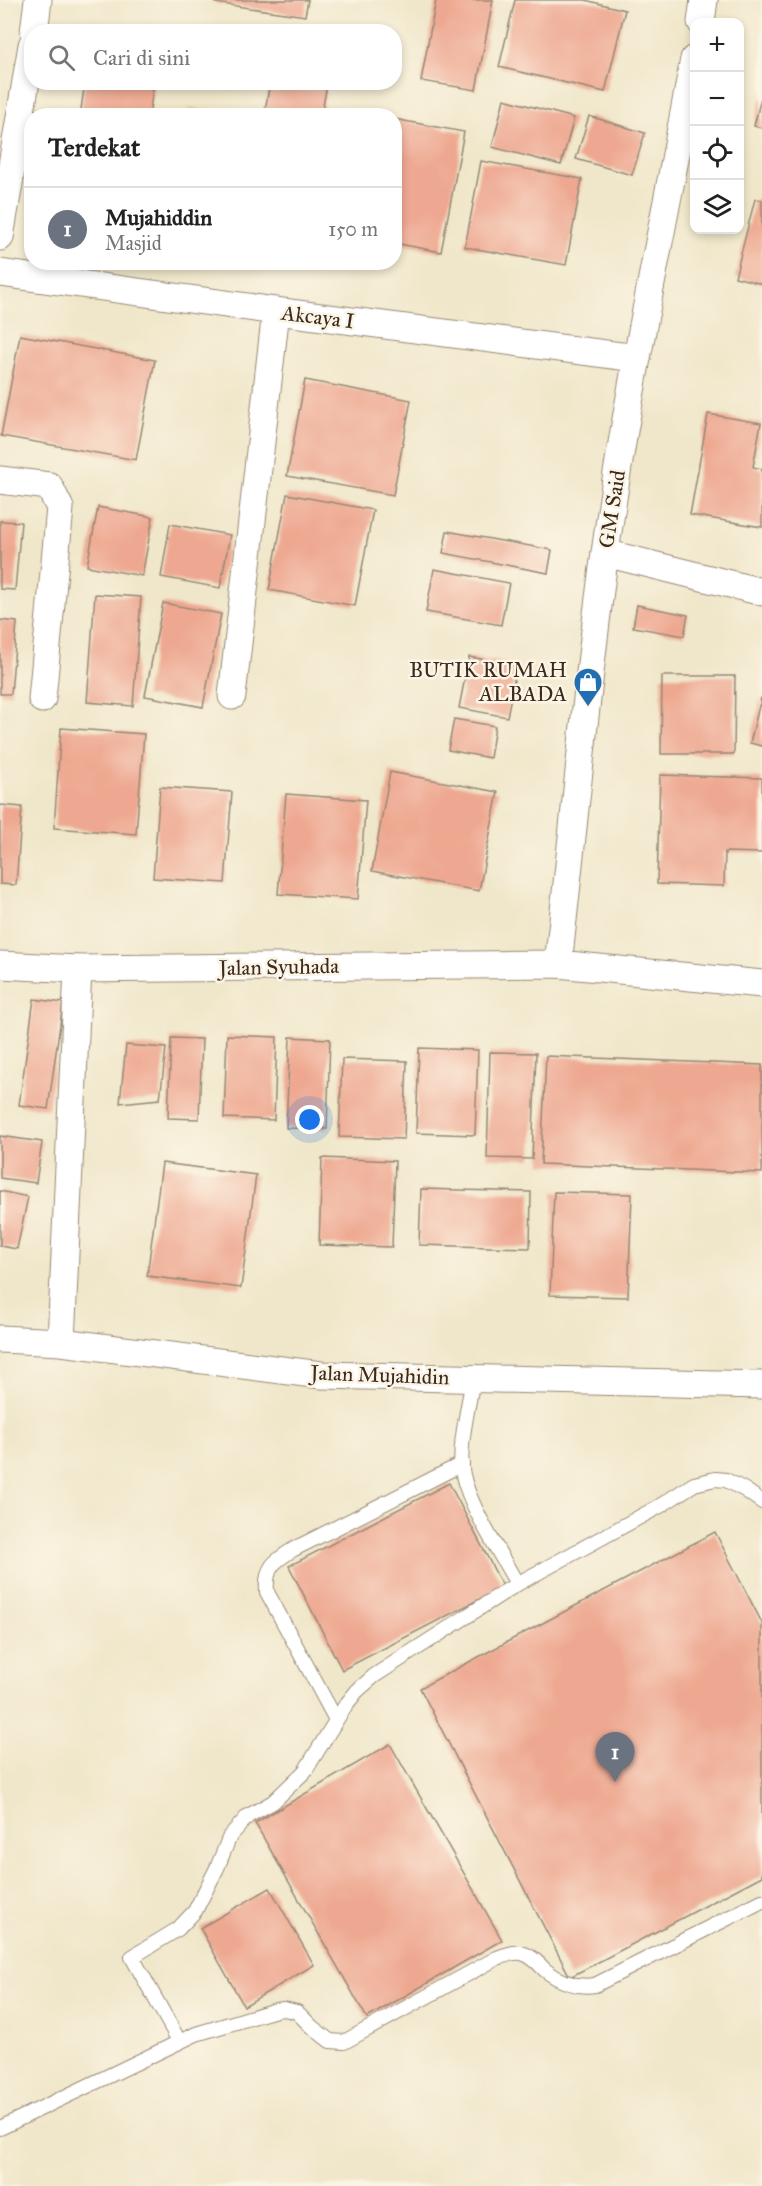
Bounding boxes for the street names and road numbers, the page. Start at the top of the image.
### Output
street label: Akcaya I [279,300,356,334]
street label: GM Said [593,468,631,550]
street label: Jalan Syuhada [217,953,339,981]
street label: Jalan Mujahidin [308,1360,450,1390]

